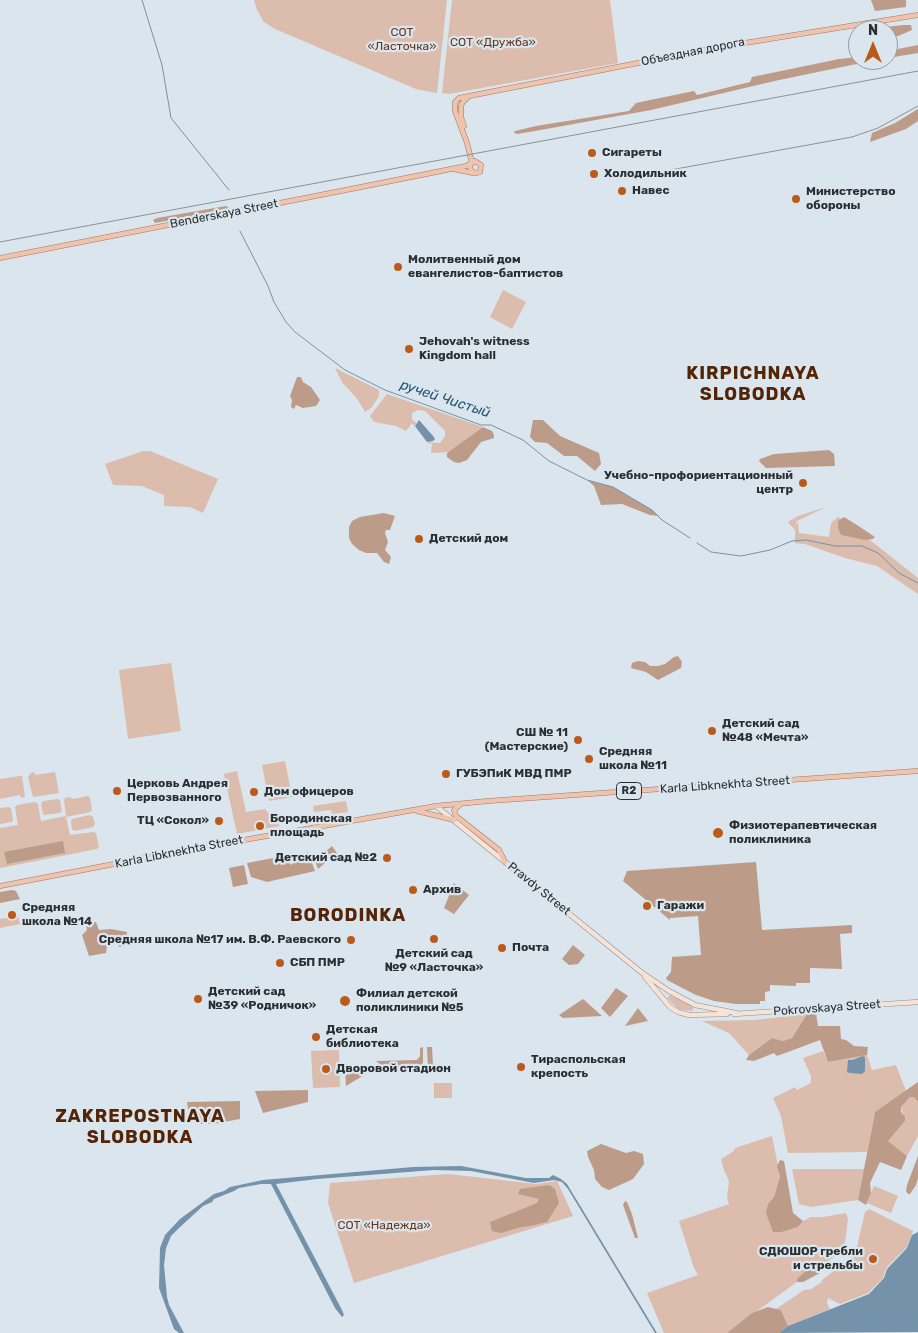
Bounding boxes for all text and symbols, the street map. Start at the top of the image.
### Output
north arrow [848,20,898,70]
text: N [868,22,878,39]
park label: СОТ «Ласточка» [368,26,436,54]
street label: Объездная дорога [640,35,746,69]
park label: СОТ «Дружба» [450,36,536,50]
place label: Сигареты [602,146,662,160]
marker: Сигареты [586,147,598,159]
place label: Холодильник [604,167,687,181]
marker: Холодильник [588,168,600,180]
place label: Навес [632,184,669,198]
marker: Навес [616,185,628,197]
place label: Министерство обороны [806,185,896,213]
marker: Министерство обороны [790,193,802,205]
street label: Benderskaya Street [169,196,279,232]
place label: Молитвенный дом евангелистов-баптистов [408,253,563,281]
marker: Молитвенный дом евангелистов-баптистов [392,261,404,273]
place label: Jehovah's witness Kingdom hall [419,335,530,363]
marker: Jehovah's witness Kingdom hall [403,343,415,355]
district label: KIRPICHNAYA SLOBODKA [685,363,821,406]
water label: ручей Чистый [398,376,492,422]
place label: Учебно-профориентационный центр [604,469,793,497]
marker: Учебно-профориентационный центр [797,477,809,489]
place label: Детский дом [429,532,508,546]
marker: Детский дом [413,533,425,545]
place label: Детский сад №48 «Мечта» [722,717,808,745]
marker: Детский сад №48 «Мечта» [706,725,718,737]
place label: СШ № 11 (Мастерские) [485,726,568,754]
marker: СШ № 11 (Мастерские) [572,734,584,746]
place label: Средняя школа №11 [599,745,667,773]
marker: Средняя школа №11 [583,753,595,765]
place label: ГУБЭПиК МВД ПМР [456,767,572,781]
marker: ГУБЭПиК МВД ПМР [440,768,452,780]
street label: Karla Libknekhta Street [660,773,790,797]
place label: Церковь Андрея Первозванного [127,777,228,805]
road number: R2 [616,782,642,799]
marker: Церковь Андрея Первозванного [111,785,123,797]
place label: Дом офицеров [264,785,354,799]
marker: Дом офицеров [248,786,260,798]
place label: Бородинская площадь [270,812,352,840]
place label: ТЦ «Сокол» [137,814,209,828]
marker: ТЦ «Сокол» [213,815,225,827]
place label: Физиотерапевтическая поликлиника [729,819,877,847]
marker: Бородинская площадь [254,820,266,832]
marker: Физиотерапевтическая поликлиника [711,826,725,840]
street label: Karla Libknekhta Street [114,833,244,871]
place label: Детский сад №2 [275,851,377,865]
marker: Детский сад №2 [381,852,393,864]
street label: Pravdy Street [505,859,573,919]
place label: Архив [423,883,461,897]
marker: Архив [407,884,419,896]
place label: Гаражи [657,899,704,913]
marker: Гаражи [641,900,653,912]
place label: Средняя школа №14 [22,901,92,929]
district label: BORODINKA [289,905,407,927]
marker: Средняя школа №14 [6,909,18,921]
place label: Средняя школа №17 им. В.Ф. Раевского [99,933,341,947]
marker: Детский сад №9 «Ласточка» [428,933,440,945]
marker: Средняя школа №17 им. В.Ф. Раевского [345,934,357,946]
place label: Почта [512,941,549,955]
marker: Почта [496,942,508,954]
place label: Детский сад №9 «Ласточка» [385,947,483,975]
place label: СБП ПМР [290,956,345,970]
marker: СБП ПМР [274,957,286,969]
place label: Детский сад №39 «Родничок» [208,985,316,1013]
place label: Филиал детской поликлиники №5 [356,987,464,1015]
marker: Детский сад №39 «Родничок» [192,993,204,1005]
marker: Филиал детской поликлиники №5 [338,994,352,1008]
street label: Pokrovskaya Street [773,997,881,1019]
place label: Детская библиотека [326,1023,399,1051]
marker: Детская библиотека [310,1031,322,1043]
place label: Тираспольская крепость [531,1053,626,1081]
marker: Тираспольская крепость [515,1061,527,1073]
place label: Дворовой стадион [336,1062,451,1076]
marker: Дворовой стадион [320,1063,332,1075]
district label: ZAKREPOSTNAYA SLOBODKA [54,1106,226,1148]
park label: СОТ «Надежда» [337,1219,431,1233]
place label: СДЮШОР гребли и стрельбы [759,1245,863,1273]
marker: СДЮШОР гребли и стрельбы [867,1253,879,1265]

